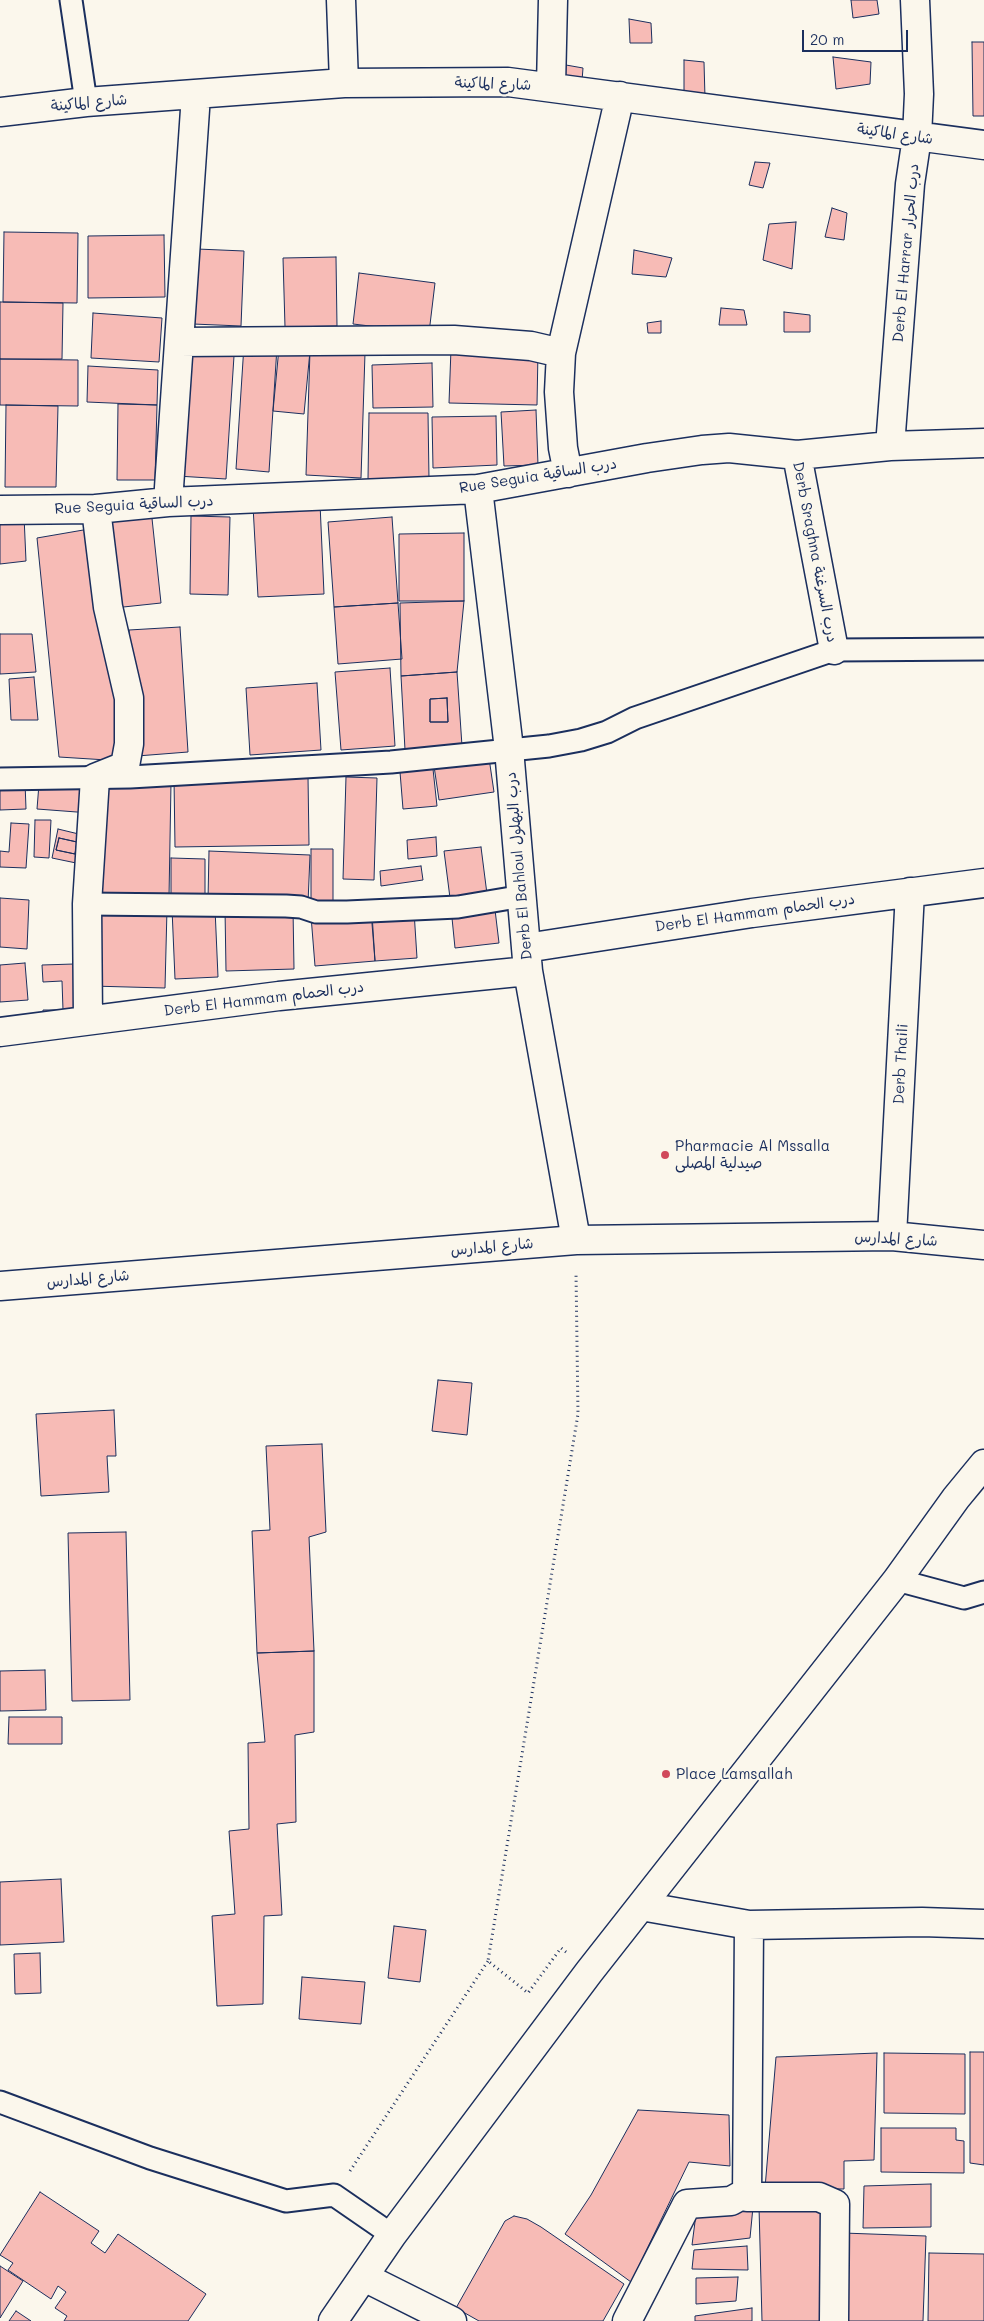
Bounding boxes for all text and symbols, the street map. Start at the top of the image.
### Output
scale bar [804,20,910,52]
text: 20 m [810,29,844,49]
street label: شارع الماكينة [454,74,532,94]
street label: شارع الماكينة [50,91,128,115]
street label: شارع الماكينة [856,120,934,148]
street label: Derb El Harrar درب الحرار [889,163,923,343]
street label: Rue Seguia درب الساقية [458,455,618,497]
street label: Derb Sraghna درب السرغنة [789,460,841,644]
street label: Rue Seguia درب الساقية [54,492,214,518]
street label: Derb El Bahloul درب البهلول [502,771,536,961]
street label: Derb El Hammam درب الحمام [654,890,856,936]
street label: Derb El Hammam درب الحمام [163,978,365,1020]
street label: Derb Thaili [890,1023,912,1105]
place label: Pharmacie Al Mssalla صيدلية المصلى [675,1137,830,1172]
marker: Pharmacie Al Mssalla صيدلية المصلى [659,1149,671,1161]
street label: شارع المدارس [854,1228,938,1250]
street label: شارع المدارس [450,1234,534,1260]
street label: شارع المدارس [46,1266,130,1292]
place label: Place Lamsallah [676,1765,792,1783]
marker: Place Lamsallah [660,1768,672,1780]

